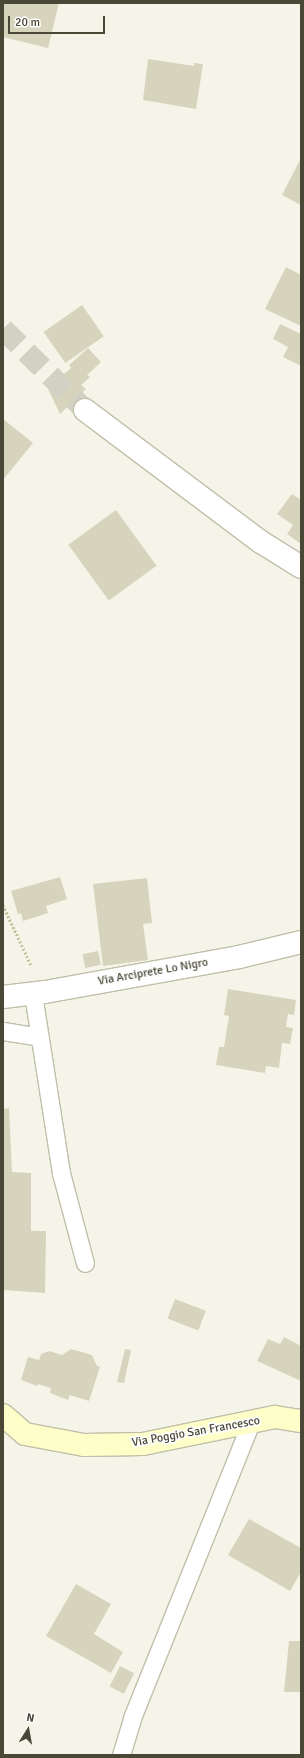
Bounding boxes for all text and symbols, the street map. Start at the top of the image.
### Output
scale bar [10,8,107,34]
text: 20 m [15,15,40,30]
street label: Via Arciprete Lo Nigro [97,955,209,989]
street label: Via Poggio San Francesco [131,1414,261,1450]
north arrow [8,1710,48,1750]
text: N [25,1711,35,1725]

